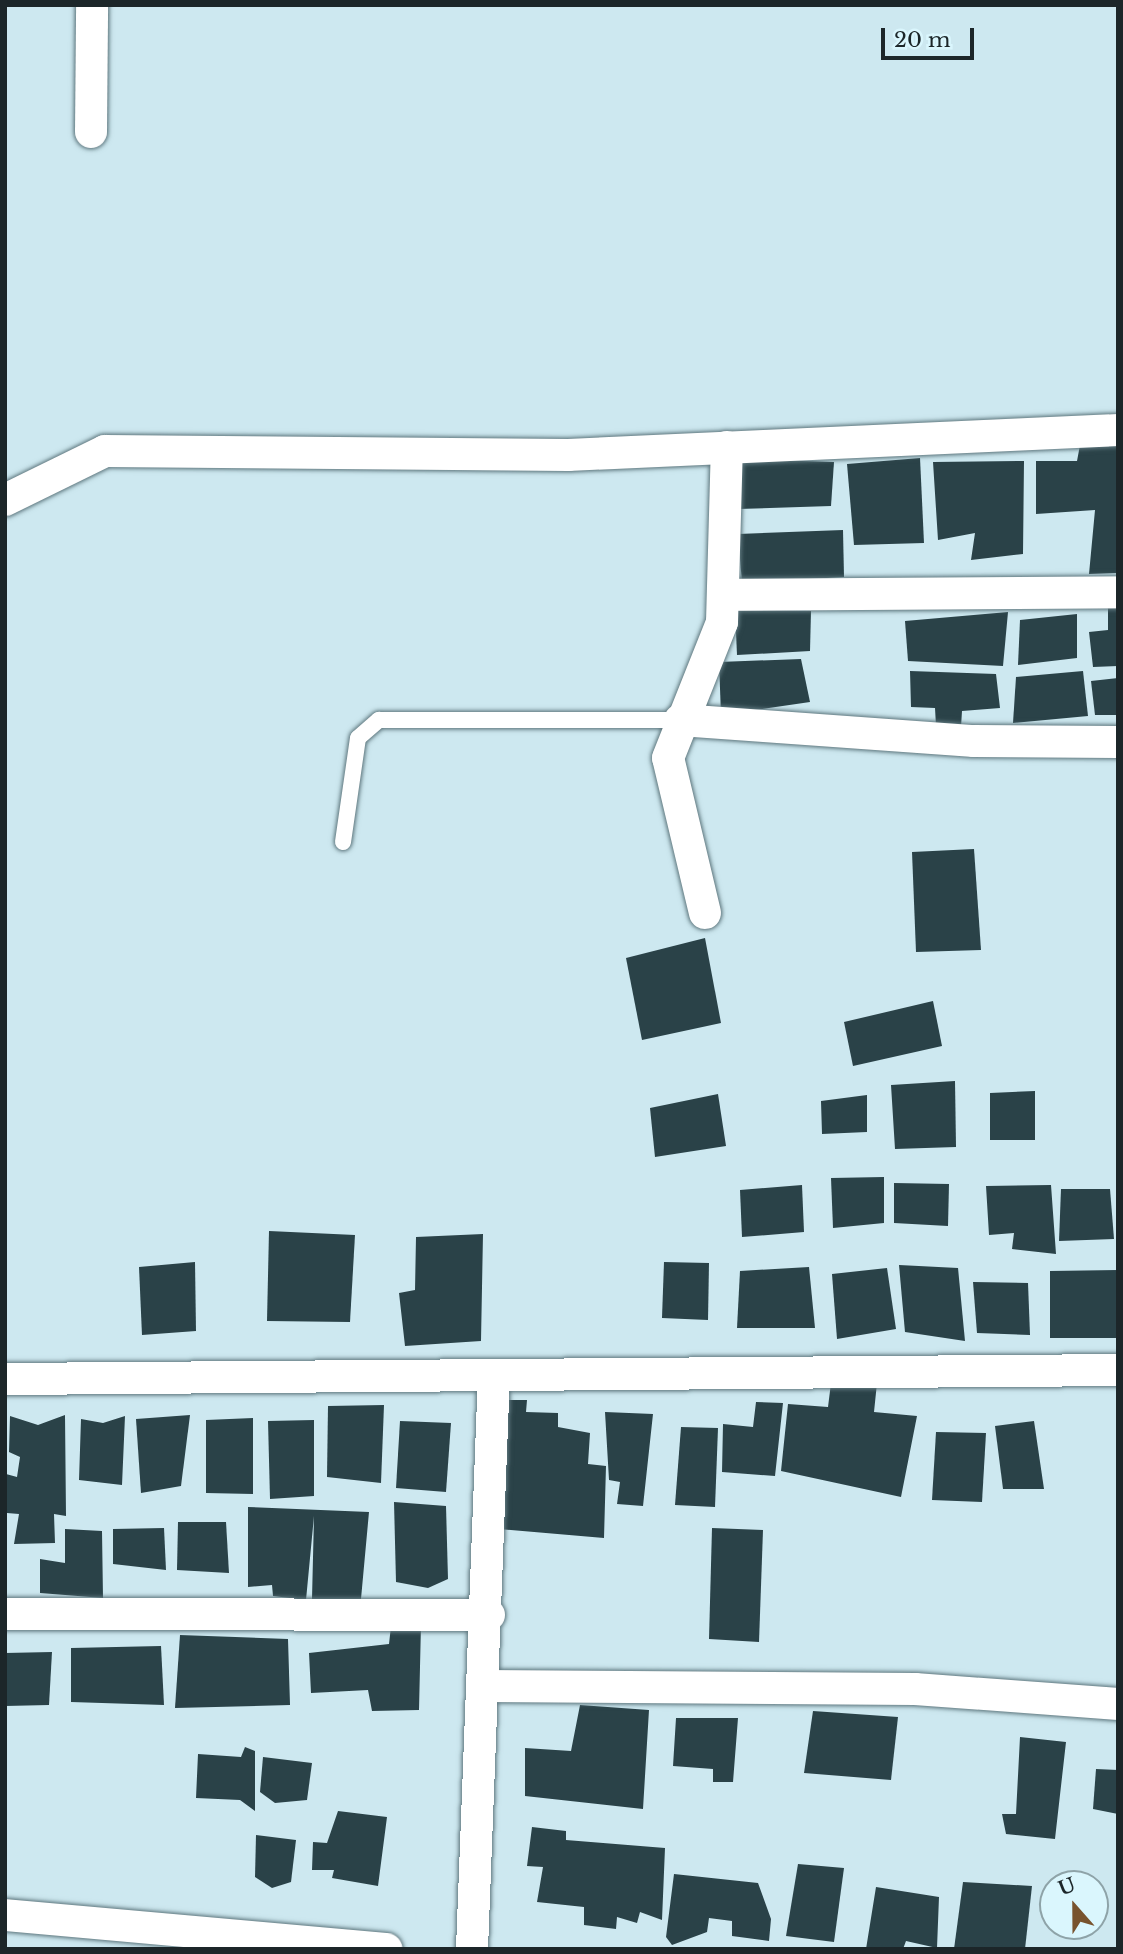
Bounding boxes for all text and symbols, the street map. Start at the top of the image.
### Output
scale bar [885,14,978,58]
text: 20 m [894,27,951,53]
north arrow [1039,1870,1109,1940]
text: U [1055,1873,1079,1901]

